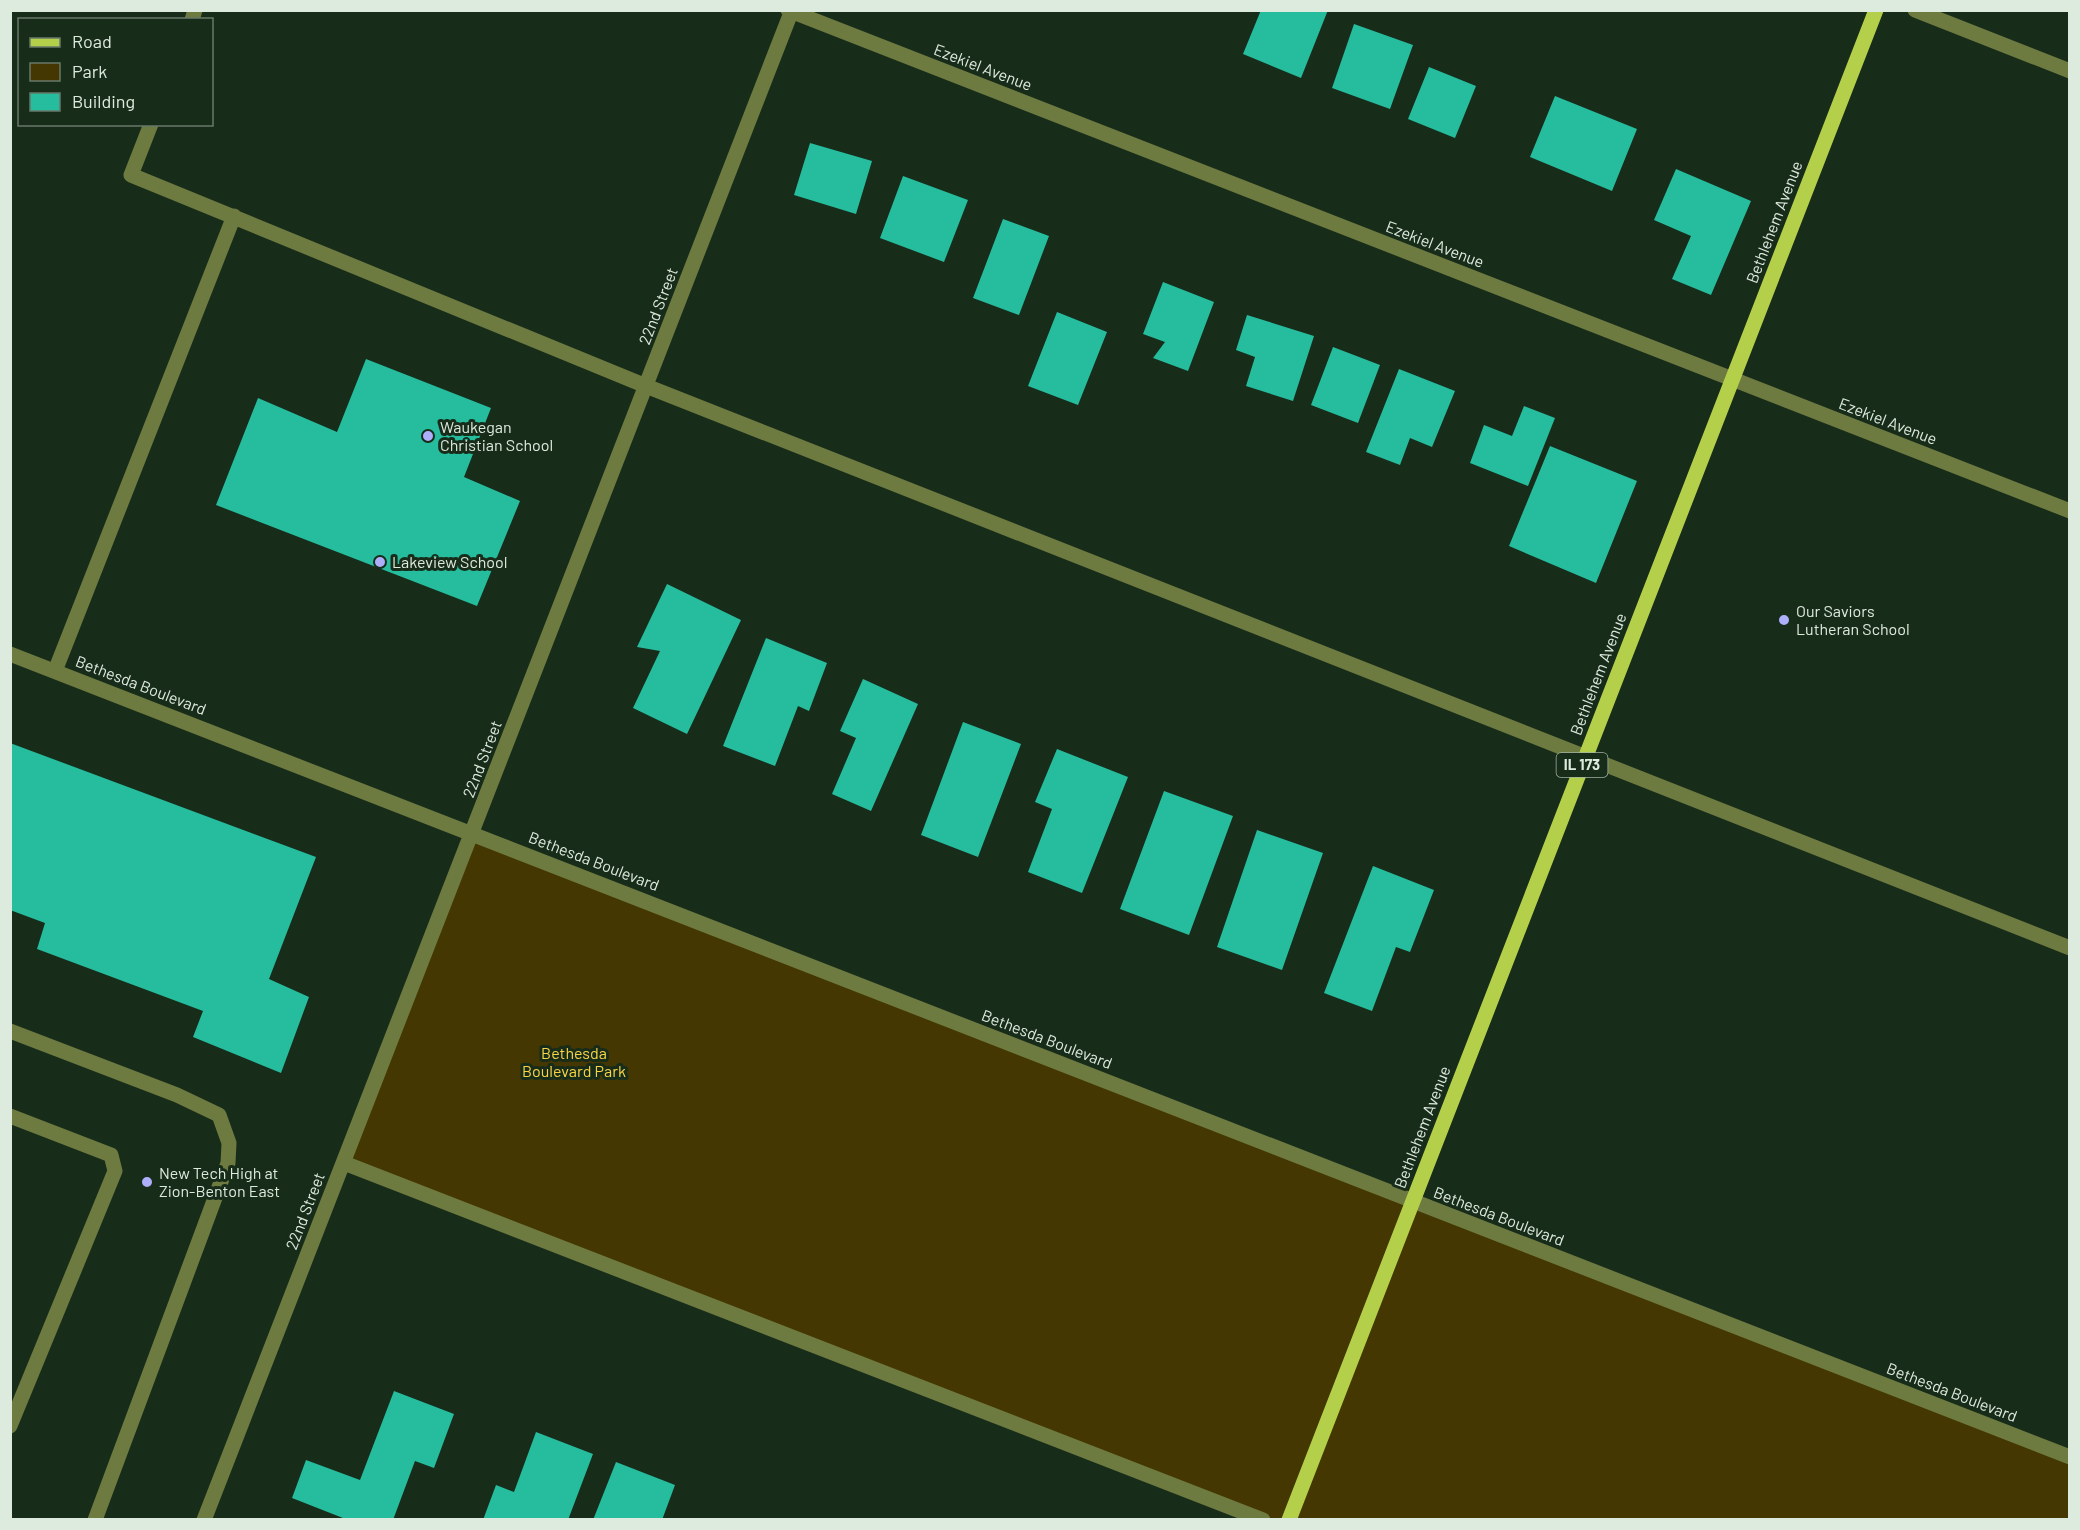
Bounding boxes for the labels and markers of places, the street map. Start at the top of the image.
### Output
place label: Waukegan Christian School [440,417,553,454]
marker: Waukegan Christian School [421,429,435,443]
place label: Lakeview School [392,552,507,571]
marker: Lakeview School [373,555,387,569]
place label: Our Saviors Lutheran School [1796,601,1910,638]
marker: Our Saviors Lutheran School [1777,613,1791,627]
place label: New Tech High at Zion-Benton East [159,1163,280,1200]
marker: New Tech High at Zion-Benton East [140,1175,154,1189]

